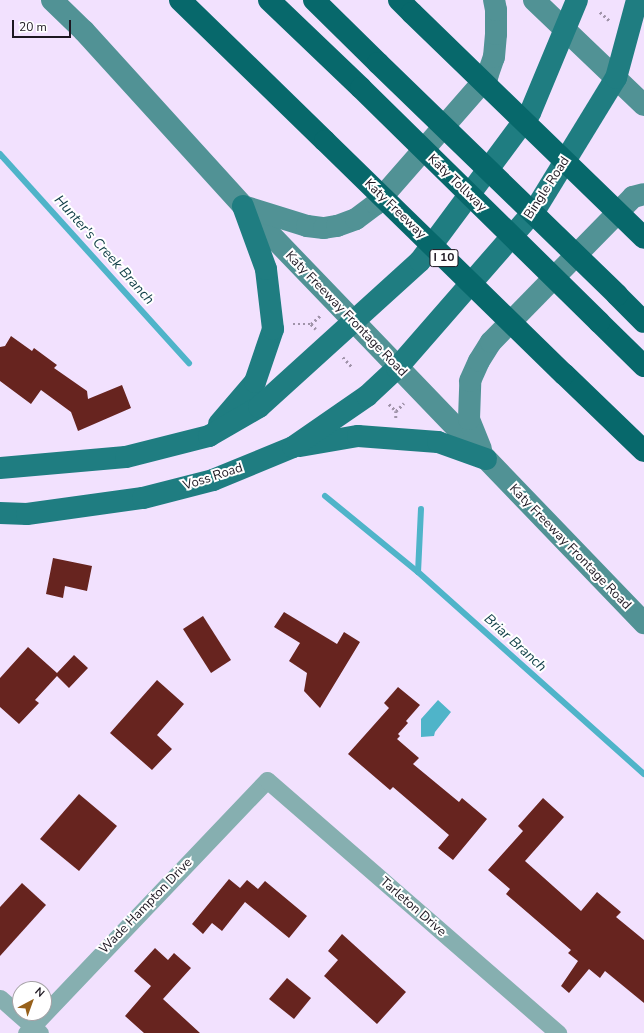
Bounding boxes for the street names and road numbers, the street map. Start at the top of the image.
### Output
street label: Katy Tollway [424,151,490,215]
street label: Bingle Road [521,154,573,222]
street label: Katy Freeway [361,176,429,242]
street label: Katy Freeway Frontage Road [282,248,410,380]
road number: I 10 [429,248,459,268]
street label: Voss Road [181,460,245,494]
street label: Katy Freeway Frontage Road [506,481,634,613]
street label: Wade Hampton Drive [96,855,196,957]
street label: Tarleton Drive [377,874,449,940]

